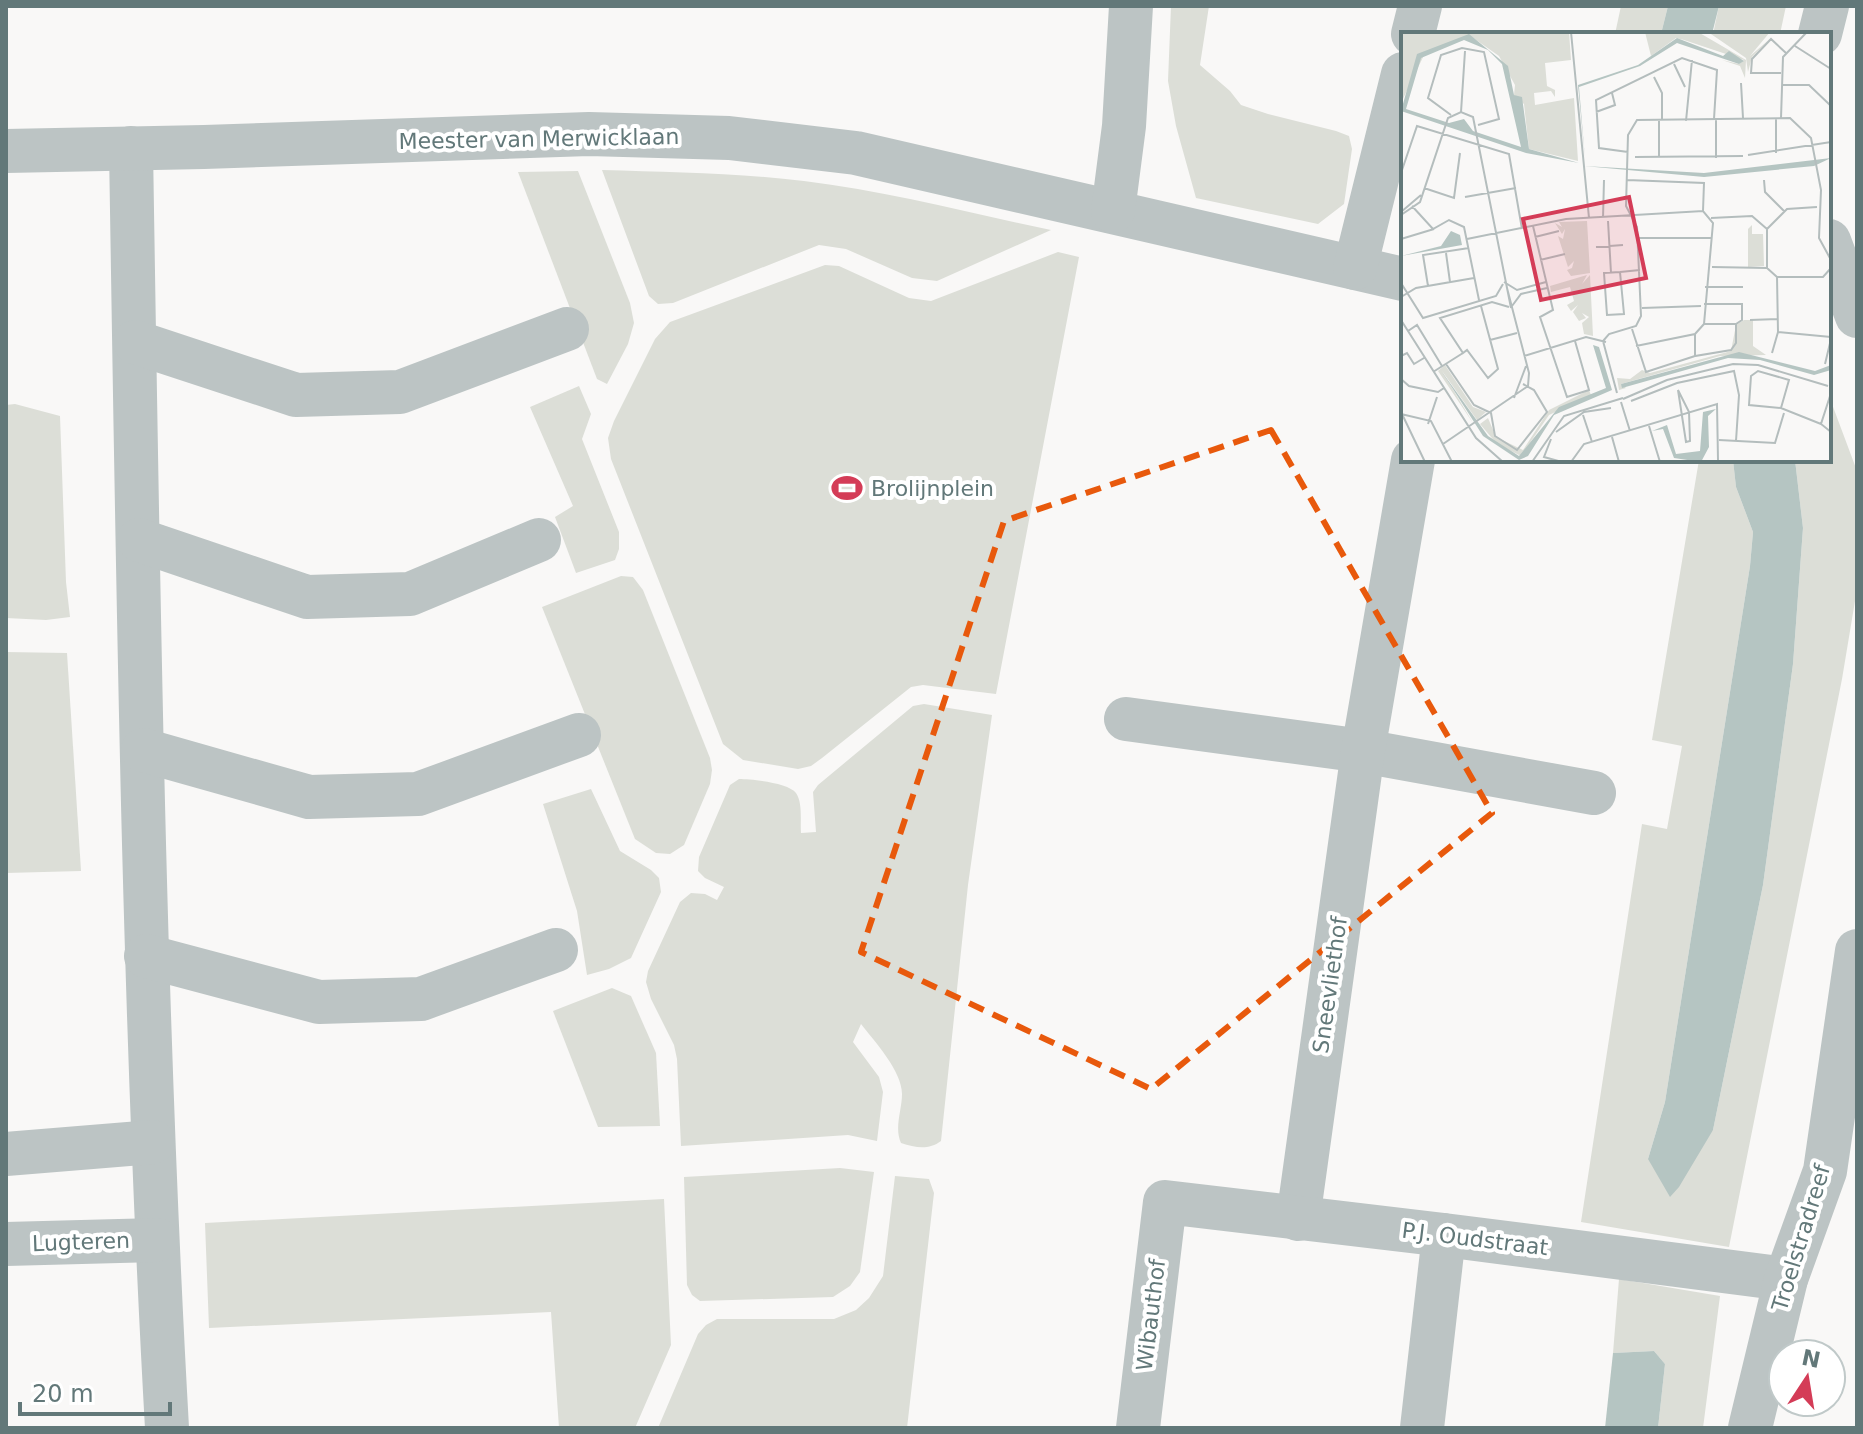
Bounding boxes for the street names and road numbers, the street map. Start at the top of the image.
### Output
street label: Meester van Merwicklaan [398,124,680,154]
street label: Sneevliethof [1308,914,1352,1055]
street label: Troelstradreef [1767,1161,1836,1315]
street label: P.J. Oudstraat [1400,1218,1550,1260]
street label: Lugteren [32,1228,130,1256]
street label: Wibauthof [1132,1256,1170,1372]

